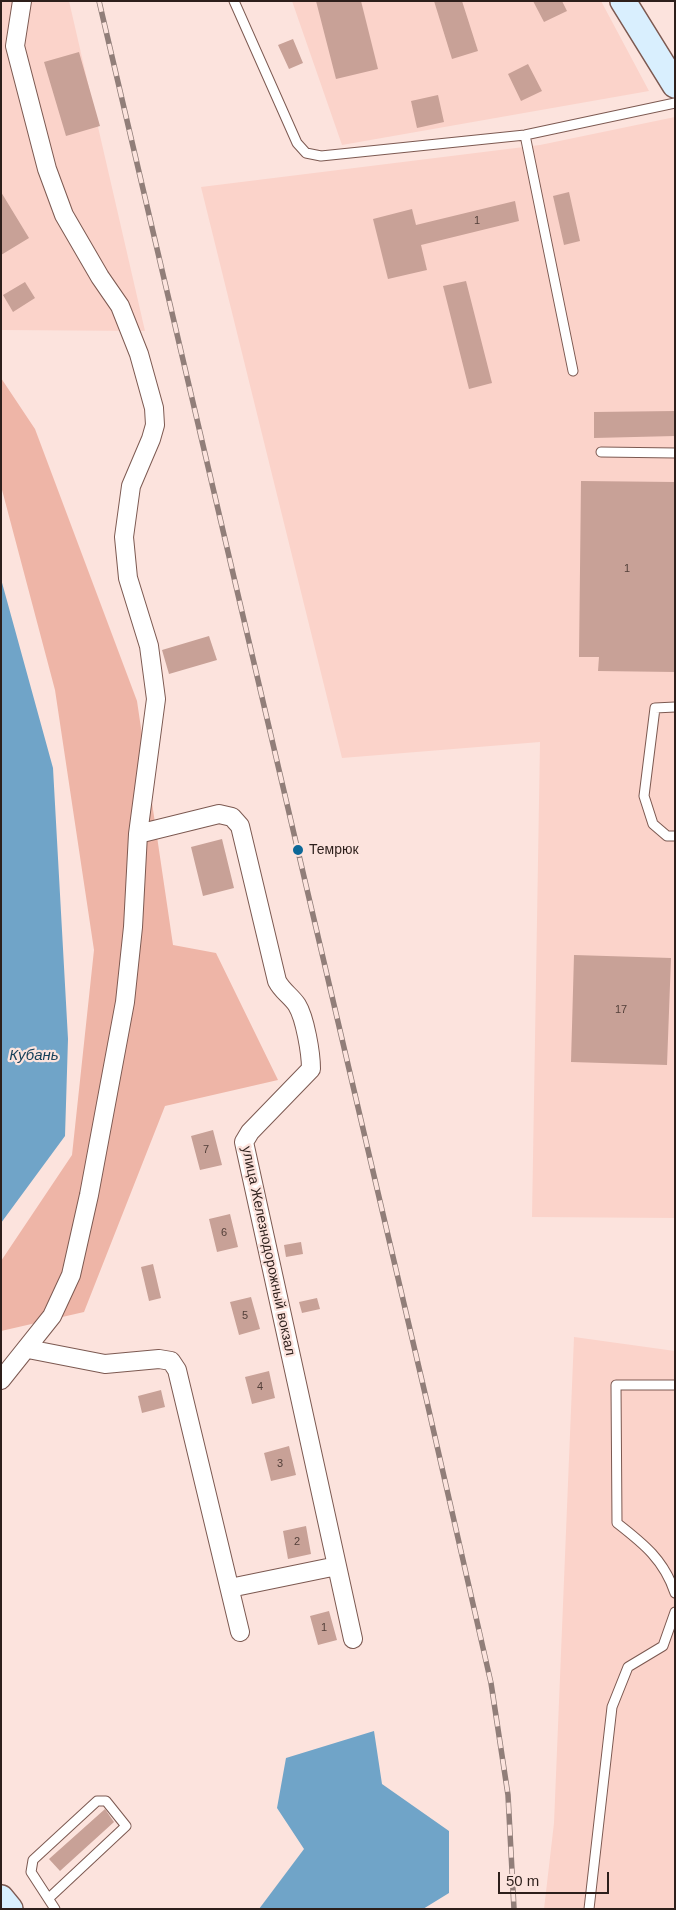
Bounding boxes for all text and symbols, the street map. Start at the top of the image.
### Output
house number: 1 [474,214,480,228]
house number: 1 [624,562,630,576]
place label: Темрюк [309,842,359,858]
marker: Темрюк [291,843,305,857]
house number: 17 [615,1003,627,1017]
water label: Кубань [9,1047,59,1065]
house number: 7 [203,1143,209,1157]
street label: улица Железнодорожный вокзал [238,1145,298,1357]
house number: 6 [221,1226,227,1240]
house number: 5 [242,1309,248,1323]
house number: 4 [257,1380,263,1394]
house number: 3 [277,1457,283,1471]
house number: 2 [294,1535,300,1549]
house number: 1 [321,1621,327,1635]
scale bar [501,1862,612,1894]
text: 50 m [506,1872,539,1889]

